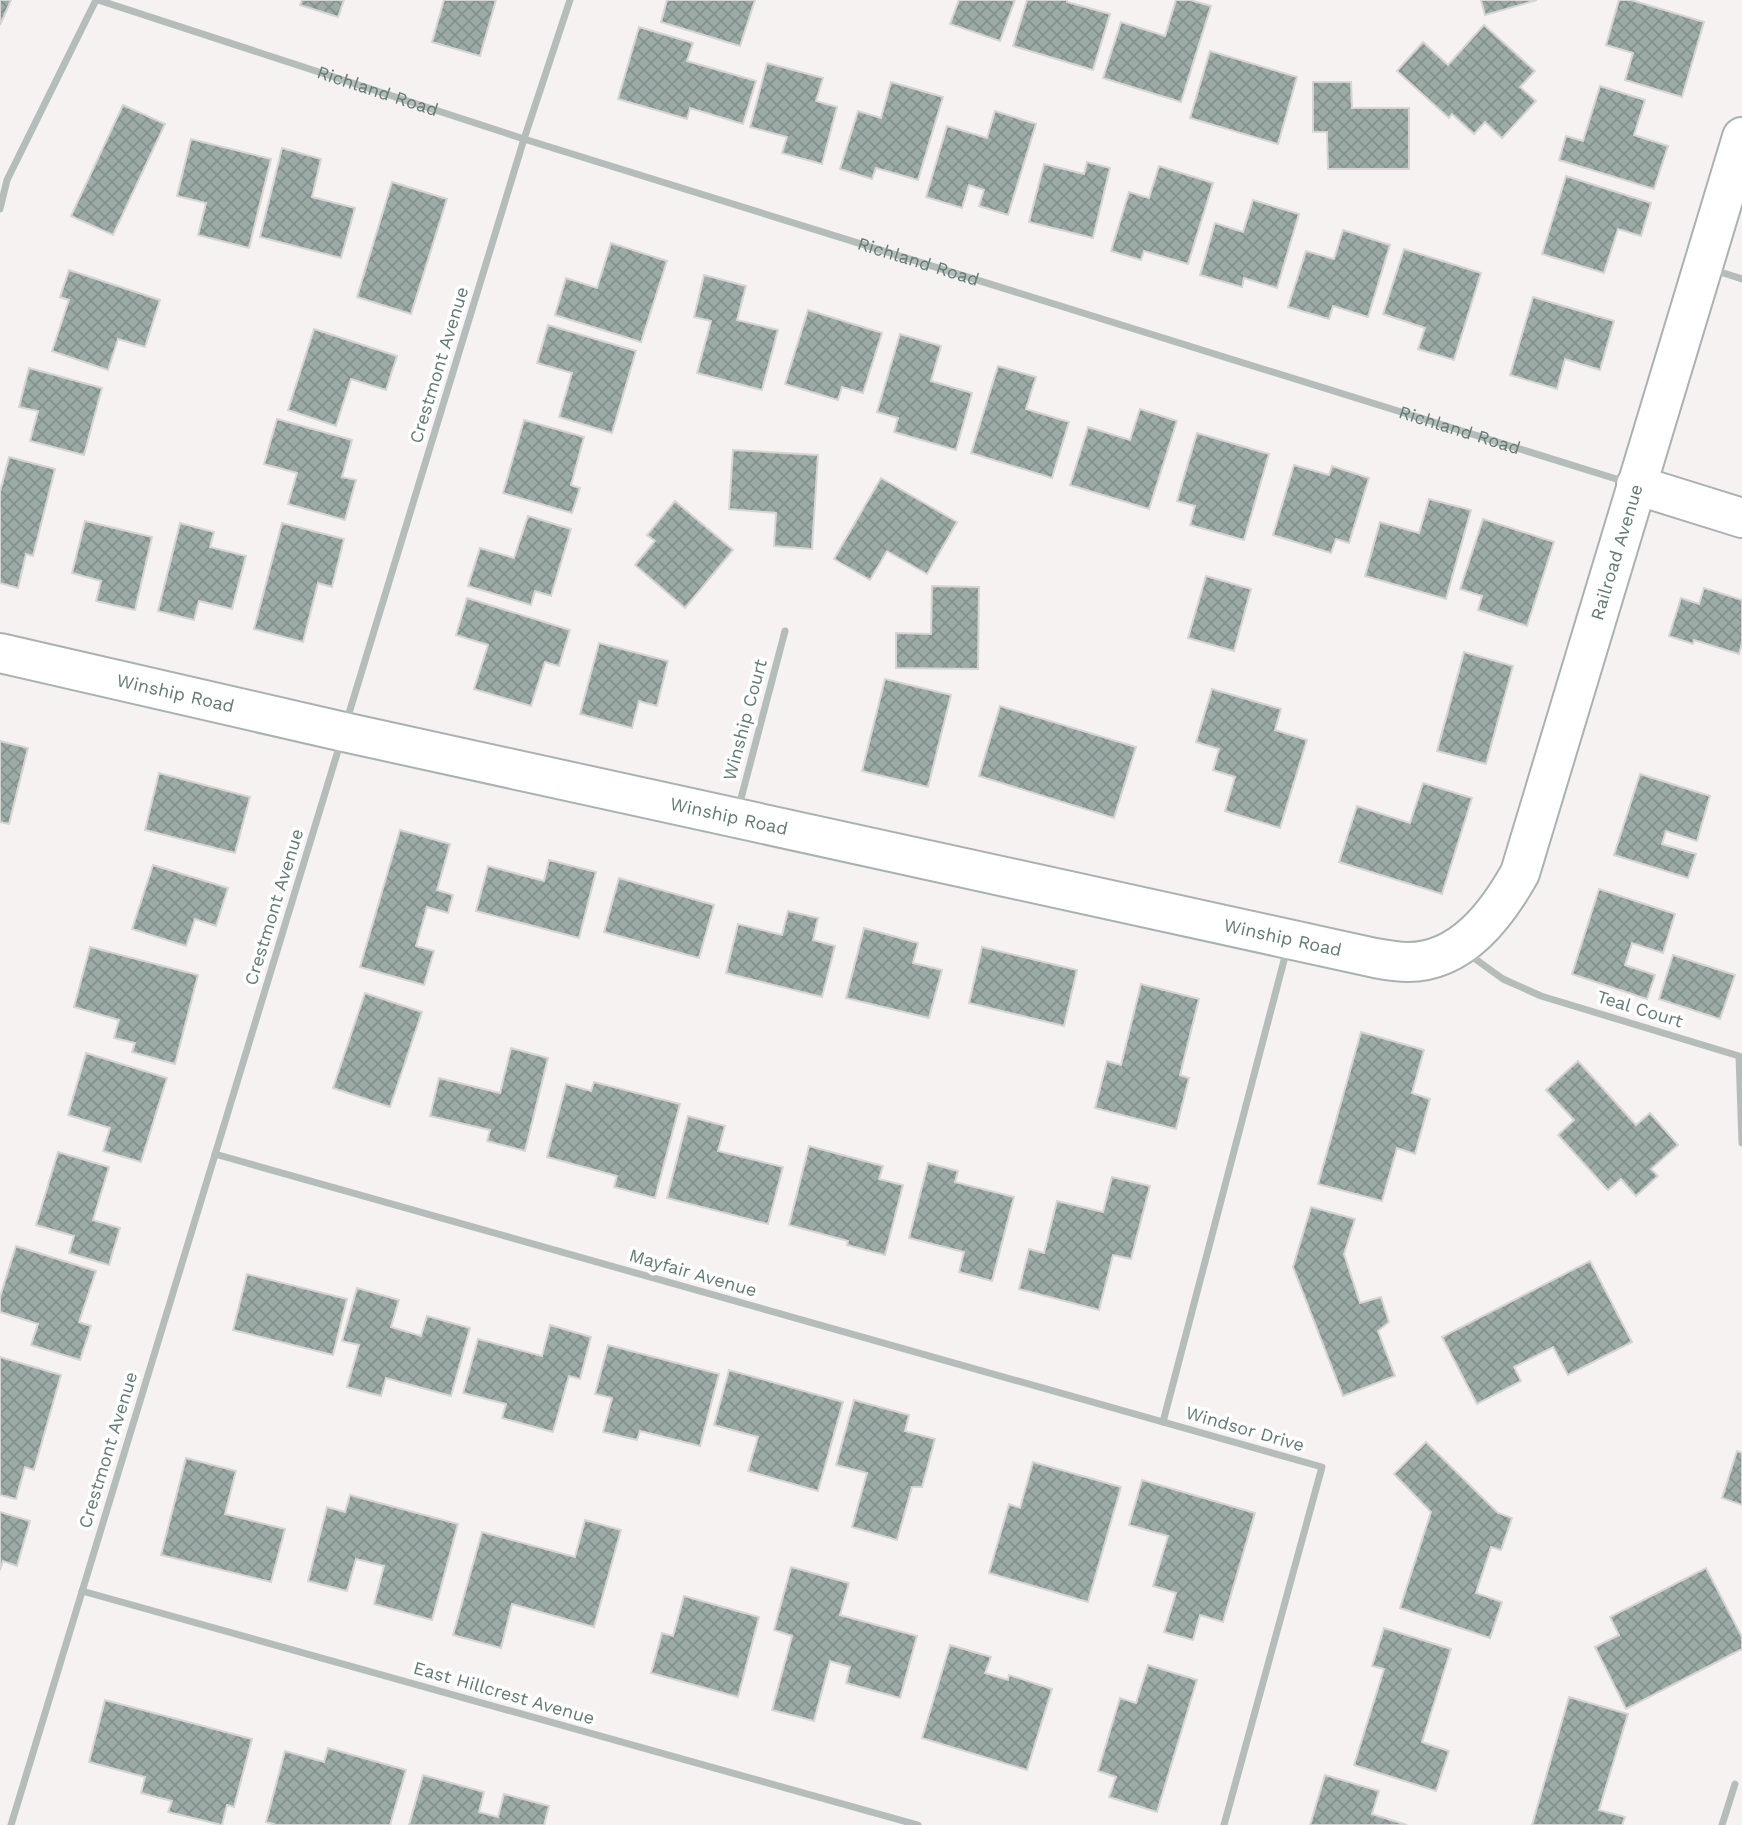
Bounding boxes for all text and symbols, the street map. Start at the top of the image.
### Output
street label: Richland Road [314,61,441,120]
street label: Richland Road [855,232,982,290]
street label: Crestmont Avenue [405,284,472,446]
street label: Richland Road [1396,401,1523,459]
street label: Railroad Avenue [1586,482,1647,623]
street label: Winship Court [718,657,771,783]
street label: Winship Road [115,669,236,716]
street label: Winship Road [668,793,790,839]
street label: Crestmont Avenue [240,826,307,988]
street label: Winship Road [1222,914,1344,960]
street label: Teal Court [1594,985,1686,1032]
street label: Mayfair Avenue [627,1244,759,1301]
street label: Crestmont Avenue [74,1369,141,1531]
street label: Windsor Drive [1183,1402,1307,1456]
street label: East Hillcrest Avenue [411,1657,597,1728]

